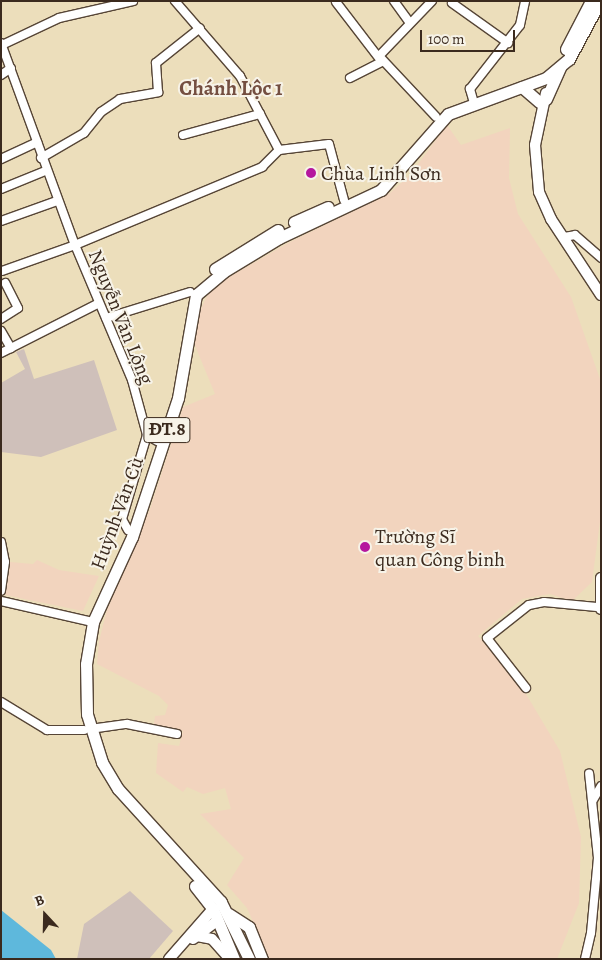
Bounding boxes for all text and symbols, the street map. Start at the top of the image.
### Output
scale bar [422,20,517,52]
text: 100 m [428,29,465,49]
district label: Chánh Lộc 1 [179,75,283,101]
place label: Chùa Linh Sơn [321,161,441,185]
marker: Chùa Linh Sơn [305,167,317,179]
street label: Nguyễn Văn Lộng [83,246,159,388]
road number: ĐT.8 [143,414,191,446]
street label: Huỳnh Văn Cù [85,453,149,573]
place label: Trường Sĩ quan Công binh [375,524,505,571]
marker: Trường Sĩ quan Công binh [359,541,371,553]
north arrow [20,890,70,940]
text: B [32,890,47,911]

